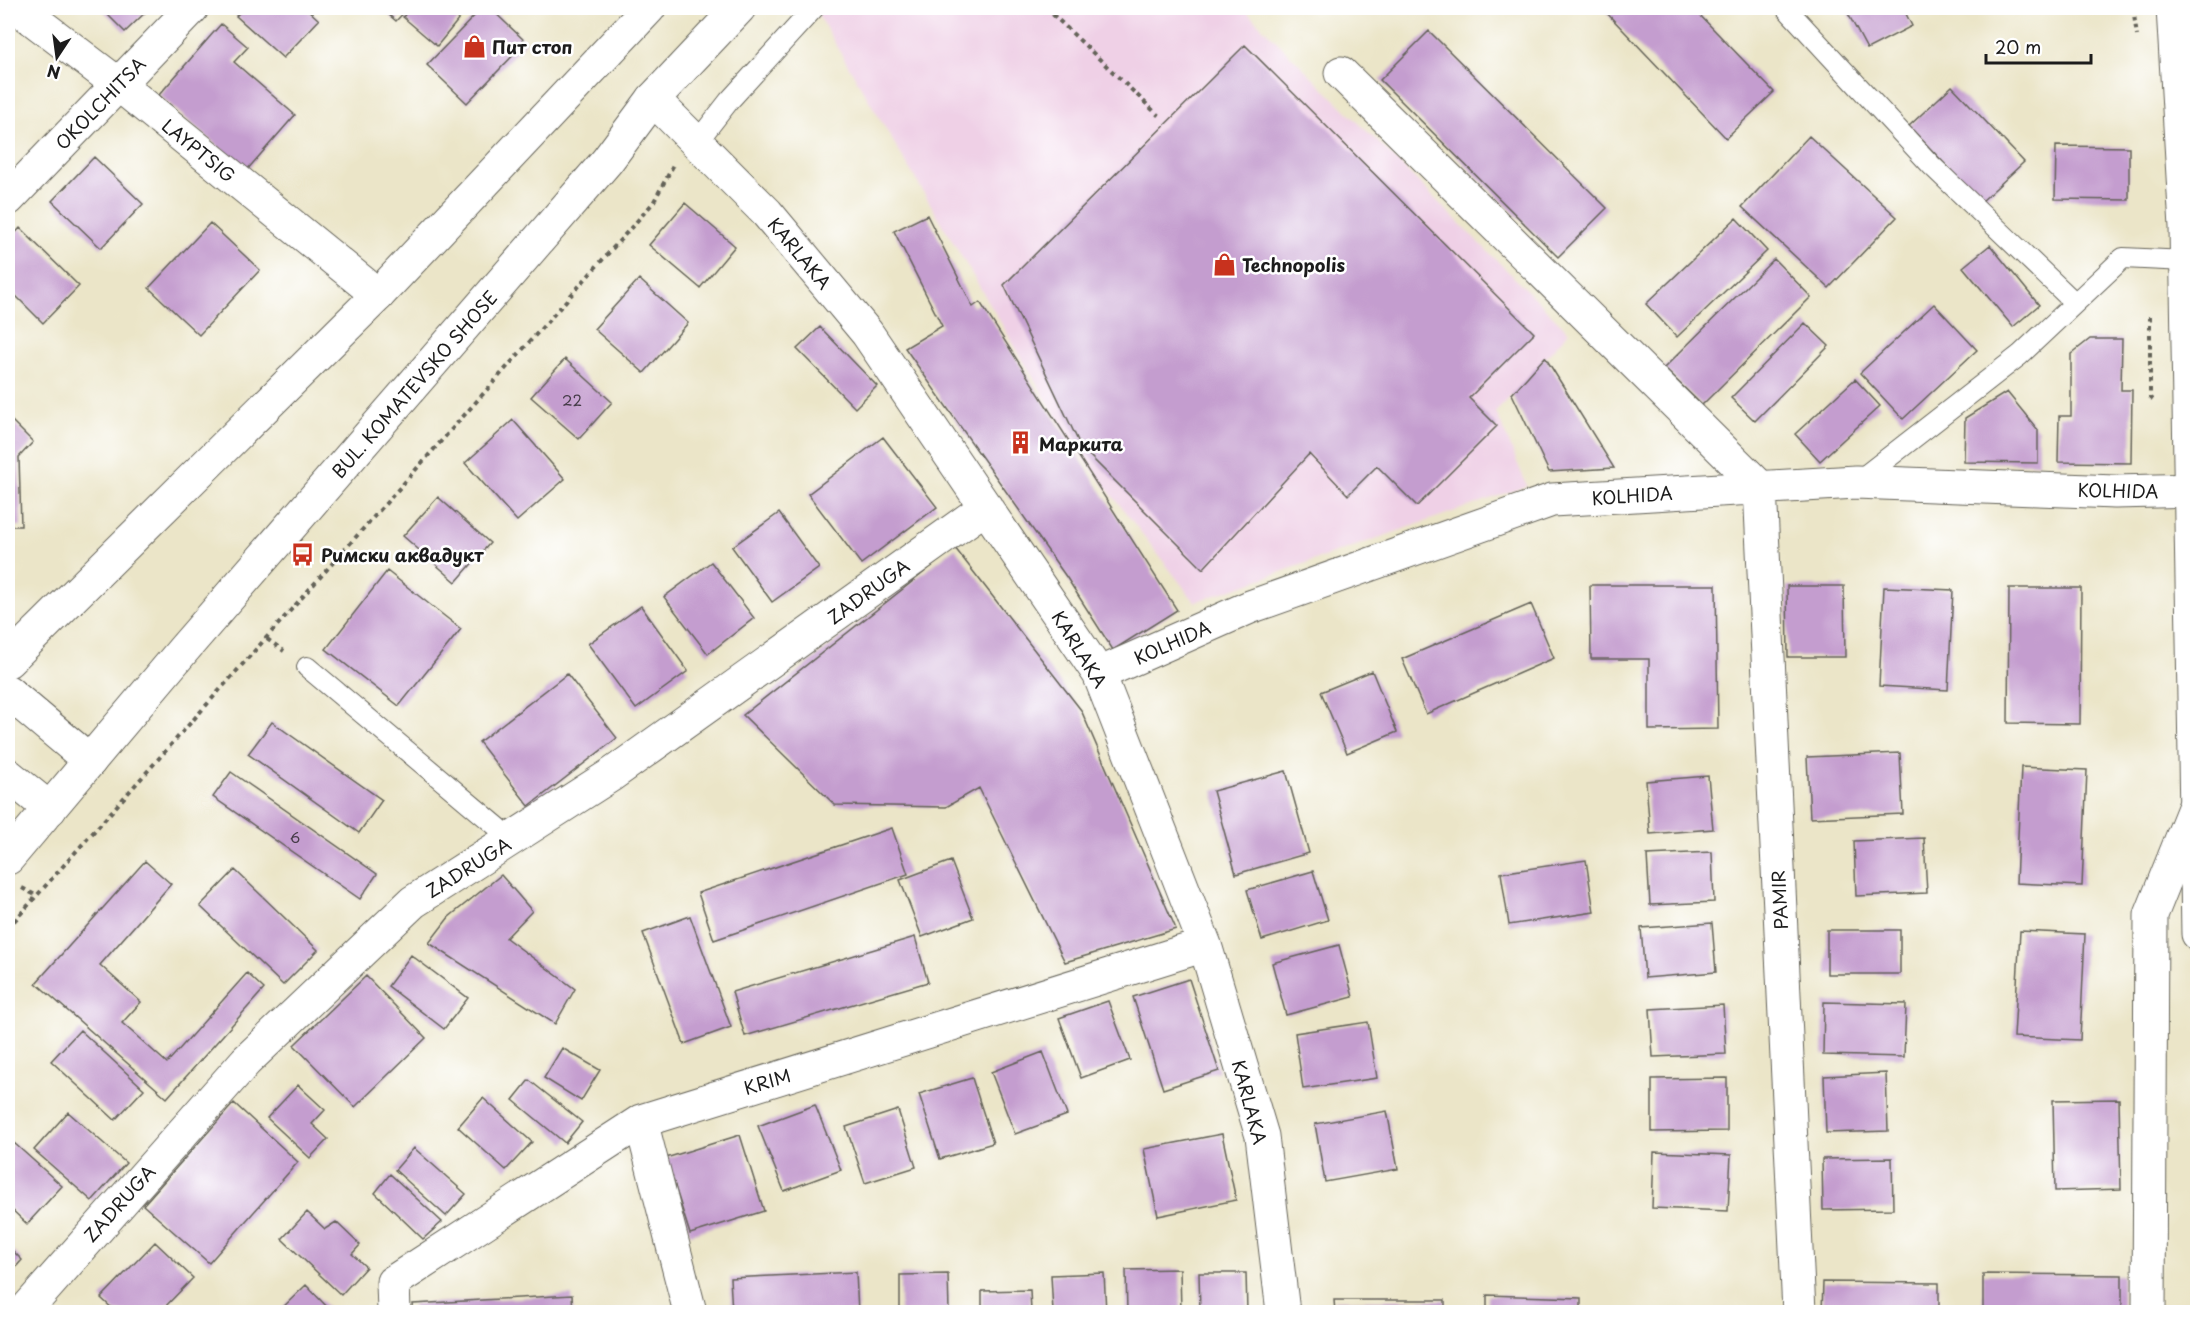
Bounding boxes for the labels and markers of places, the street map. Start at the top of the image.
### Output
shop icon: Пит стоп [461,33,487,59]
place label: Пит стоп [492,33,572,60]
shop icon: Technopolis [1211,251,1237,277]
place label: Technopolis [1242,251,1346,278]
building icon: Маркита [1008,430,1034,456]
place label: Маркита [1039,430,1124,457]
bus stop icon: Римски аквадукт [290,541,316,567]
place label: Римски аквадукт [321,541,484,568]

